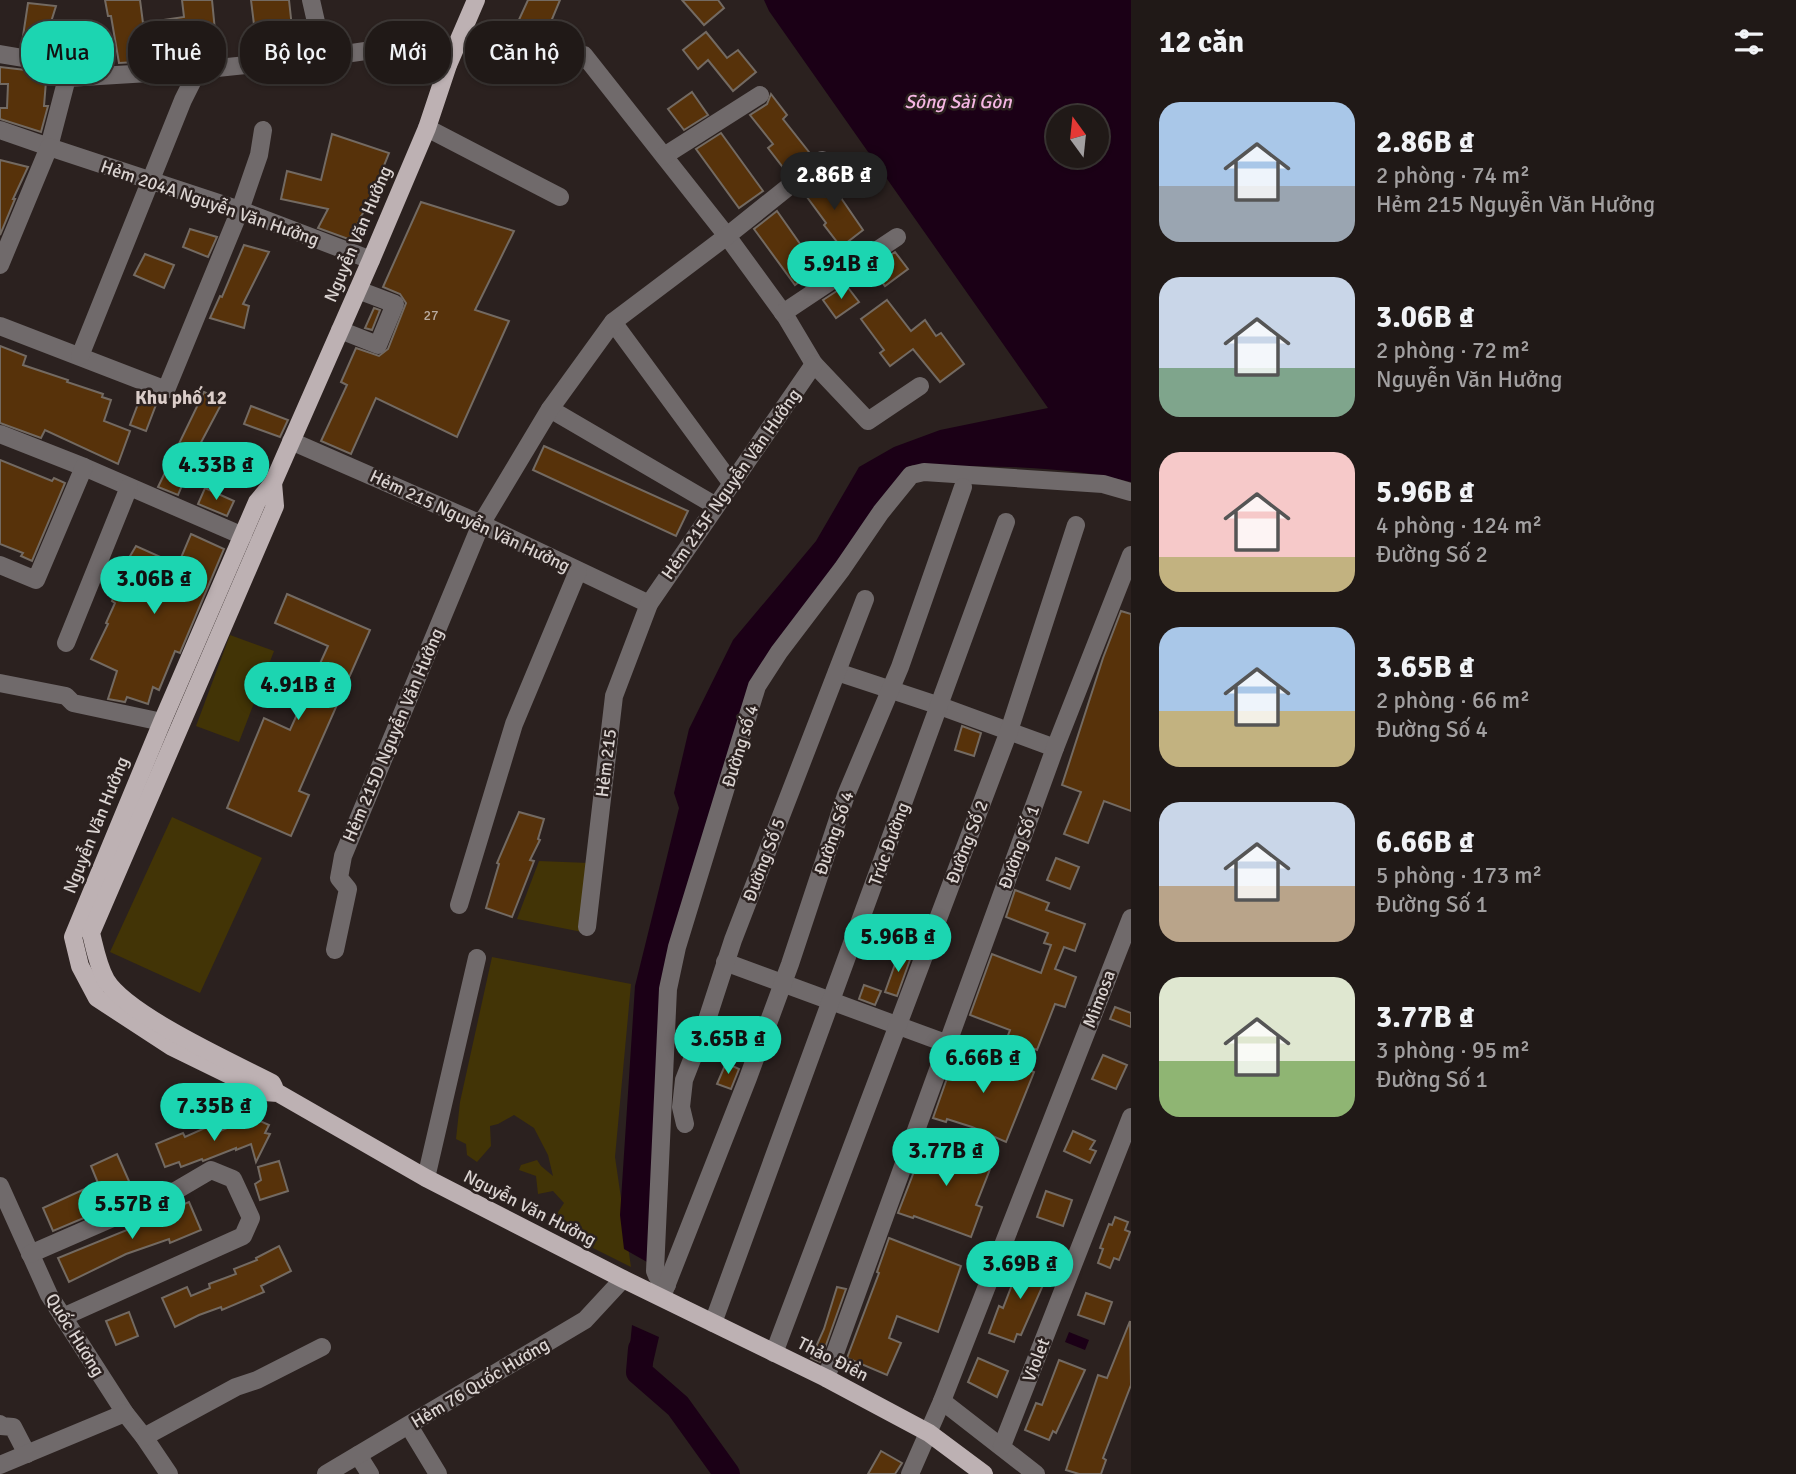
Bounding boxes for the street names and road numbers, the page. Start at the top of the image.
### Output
street label: Hẻm 204A Nguyễn Văn Hưởng [98,155,322,251]
street label: Nguyễn Văn Hưởng [319,163,397,305]
street label: Hẻm 215F Nguyễn Văn Hưởng [657,384,805,584]
street label: Hẻm 215 Nguyễn Văn Hưởng [366,465,574,577]
street label: Hẻm 215D Nguyễn Văn Hưởng [338,625,448,845]
street label: Đường số 4 [717,702,763,790]
street label: Hẻm 215 [591,728,621,798]
street label: Nguyễn Văn Hưởng [58,753,134,897]
street label: Đường Số 4 [809,788,859,878]
street label: Đường Số 2 [941,797,993,887]
street label: Trúc Đường [864,799,914,889]
street label: Đường Số 1 [994,802,1044,892]
street label: Đường Số 5 [738,815,790,905]
street label: Mimosa [1078,967,1120,1031]
street label: Nguyễn Văn Hưởng [460,1165,600,1251]
street label: Quốc Hương [41,1289,109,1381]
street label: Thảo Điền [794,1332,872,1386]
street label: Hẻm 76 Quốc Hương [407,1333,553,1433]
street label: Violet [1018,1335,1054,1385]

